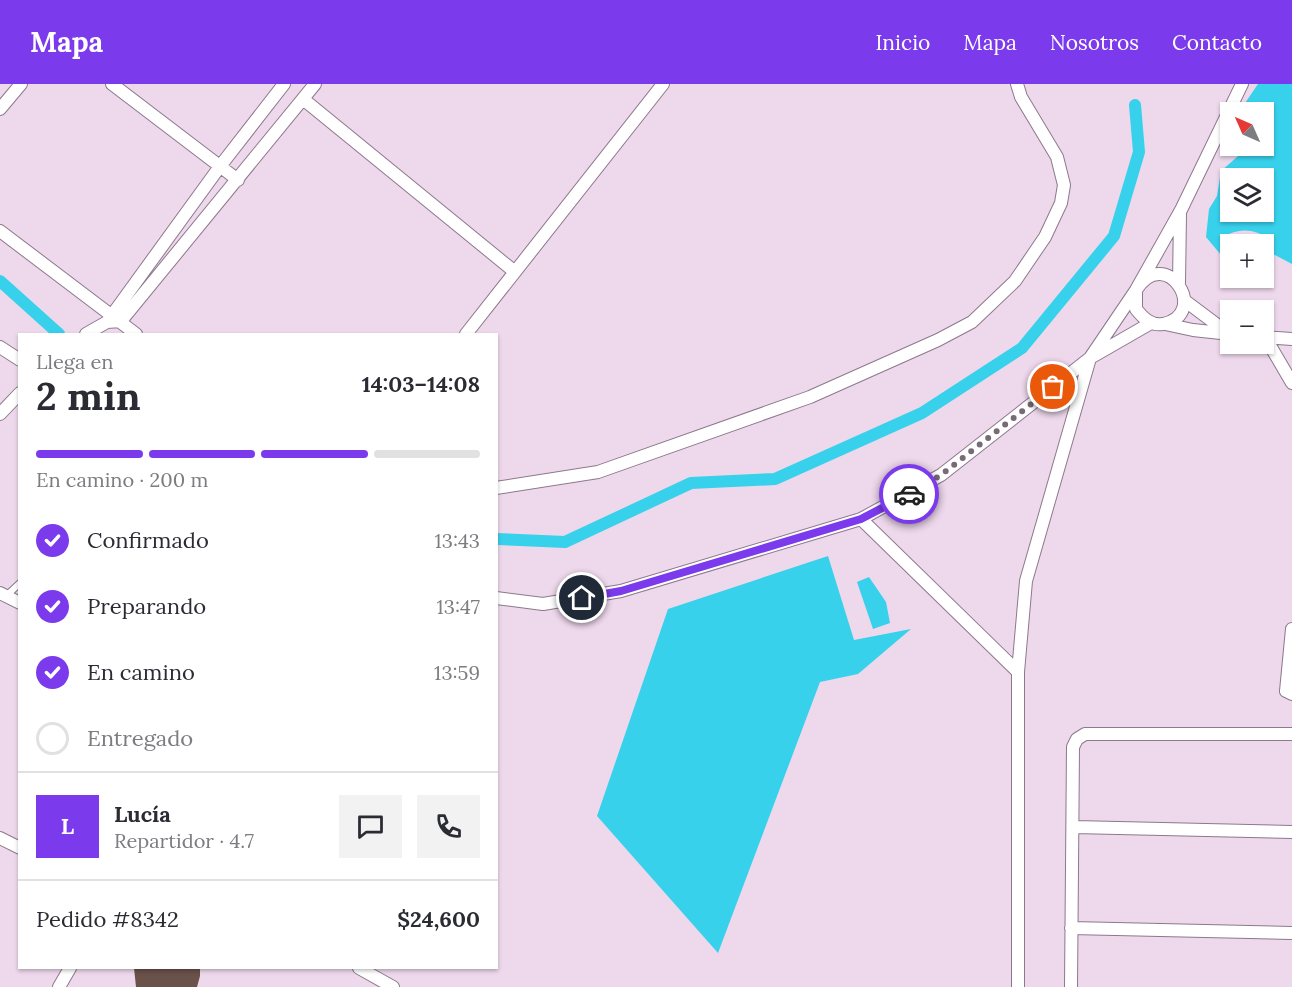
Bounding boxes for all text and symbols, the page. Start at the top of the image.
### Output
text: Mapa [30,24,103,60]
text: Inicio [875,29,930,56]
text: Mapa [963,29,1017,56]
text: Nosotros [1050,29,1139,56]
text: Contacto [1172,29,1262,56]
north arrow [1220,102,1274,156]
map controls [1220,102,1274,354]
button: layers [1220,168,1274,222]
button: + [1220,234,1274,288]
button: − [1220,300,1274,354]
text: Llega en [36,349,113,374]
pin [1027,361,1078,412]
text: 14:03–14:08 [362,370,480,398]
icon: bag [1036,370,1069,403]
text: 2 min [36,371,141,421]
courier [879,464,939,524]
text: En camino · 200 m [36,467,208,492]
icon: car [893,478,926,511]
icon: check [36,524,69,557]
text: Confirmado [87,526,209,554]
text: 13:43 [435,528,480,553]
pin [556,572,607,623]
icon: home [565,581,598,614]
icon: check [36,590,69,623]
text: Preparando [87,592,206,620]
text: 13:47 [437,594,480,619]
icon: check [36,656,69,689]
text: En camino [87,658,195,686]
text: 13:59 [434,660,480,685]
text: Entregado [87,724,193,752]
button: chat [339,795,402,858]
button: phone [417,795,480,858]
text: Lucía [114,800,171,828]
text: L [61,812,74,840]
text: Repartidor · 4.7 [114,828,254,853]
text: Pedido #8342 [36,905,179,933]
text: $24,600 [397,905,480,933]

